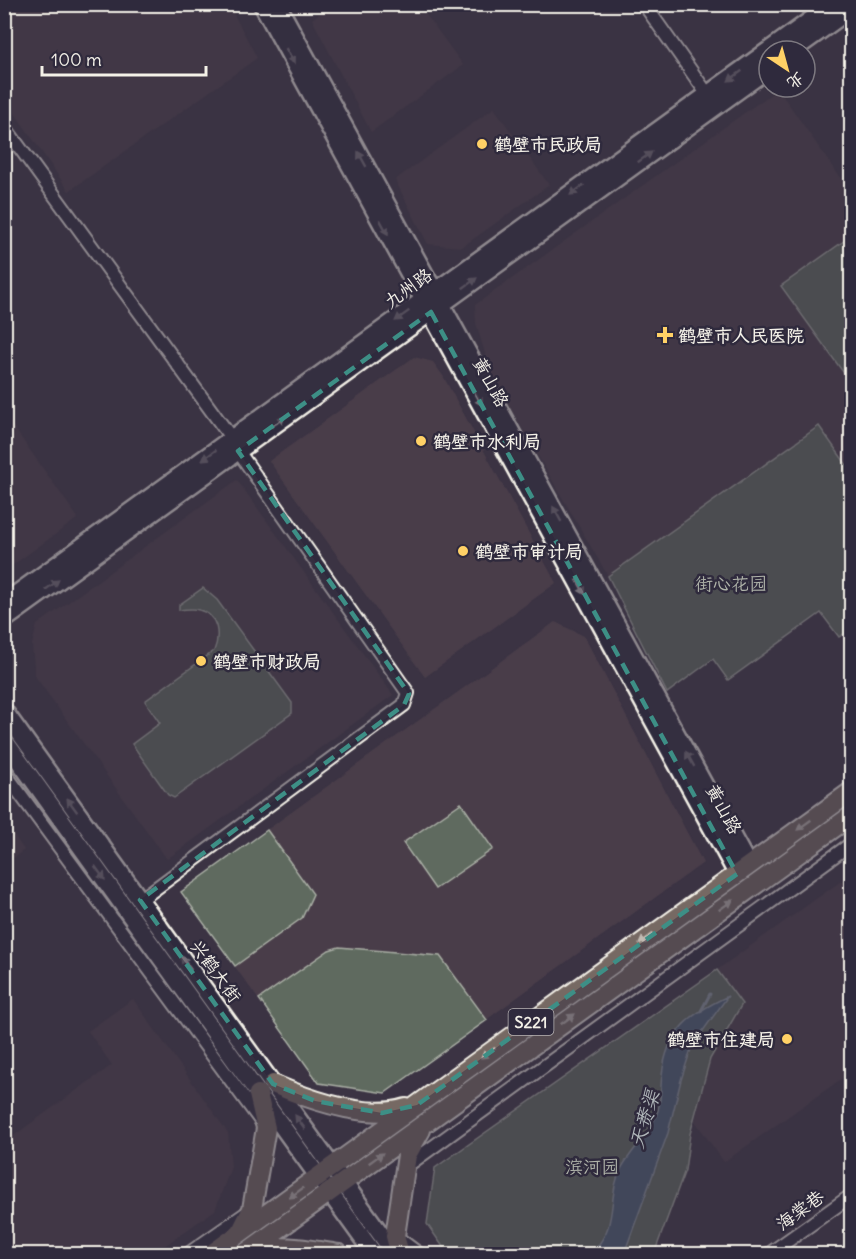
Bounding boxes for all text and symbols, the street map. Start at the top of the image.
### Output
scale bar [42,39,206,77]
north arrow [757,39,817,99]
text: 100 m [51,48,102,71]
one-way arrow [285,48,295,65]
text: 北 [783,68,808,94]
one-way arrow [727,69,742,81]
place label: 鹤壁市民政局 [494,133,602,156]
marker: 鹤壁市民政局 [475,137,489,151]
one-way arrow [357,150,367,167]
one-way arrow [637,151,653,163]
one-way arrow [569,184,585,196]
one-way arrow [379,219,389,236]
street label: 九州路 [379,263,437,313]
one-way arrow [463,278,478,290]
one-way arrow [394,310,410,322]
place label: 鹤壁市人民医院 [678,324,804,347]
marker: 鹤壁市人民医院 [656,326,674,344]
street label: 黄山路 [468,353,514,411]
one-way arrow [473,389,483,406]
one-way arrow [270,416,286,428]
place label: 鹤壁市水利局 [433,430,541,453]
marker: 鹤壁市水利局 [414,434,428,448]
one-way arrow [202,449,218,461]
one-way arrow [552,505,562,522]
place label: 鹤壁市审计局 [475,540,583,563]
marker: 鹤壁市审计局 [456,544,470,558]
park label: 街心花园 [695,572,767,595]
one-way arrow [576,579,586,596]
one-way arrow [44,580,59,592]
place label: 鹤壁市财政局 [213,650,321,673]
marker: 鹤壁市财政局 [194,654,208,668]
one-way arrow [685,750,695,767]
street label: 黄山路 [701,780,747,838]
one-way arrow [66,798,78,814]
one-way arrow [796,819,812,830]
one-way arrow [94,864,106,880]
one-way arrow [717,899,733,911]
one-way arrow [638,933,654,945]
street label: 兴鹤大街 [186,935,246,1007]
one-way arrow [180,956,192,972]
road number: S221 [508,1009,554,1035]
one-way arrow [559,1013,575,1025]
place label: 鹤壁市住建局 [667,1028,775,1051]
marker: 鹤壁市住建局 [780,1032,794,1046]
one-way arrow [480,1047,495,1059]
water label: 天赉渠 [623,1085,665,1151]
one-way arrow [294,1114,306,1130]
one-way arrow [369,1153,384,1165]
park label: 滨河园 [565,1155,619,1178]
street label: 海棠巷 [771,1185,829,1235]
one-way arrow [288,1187,304,1199]

